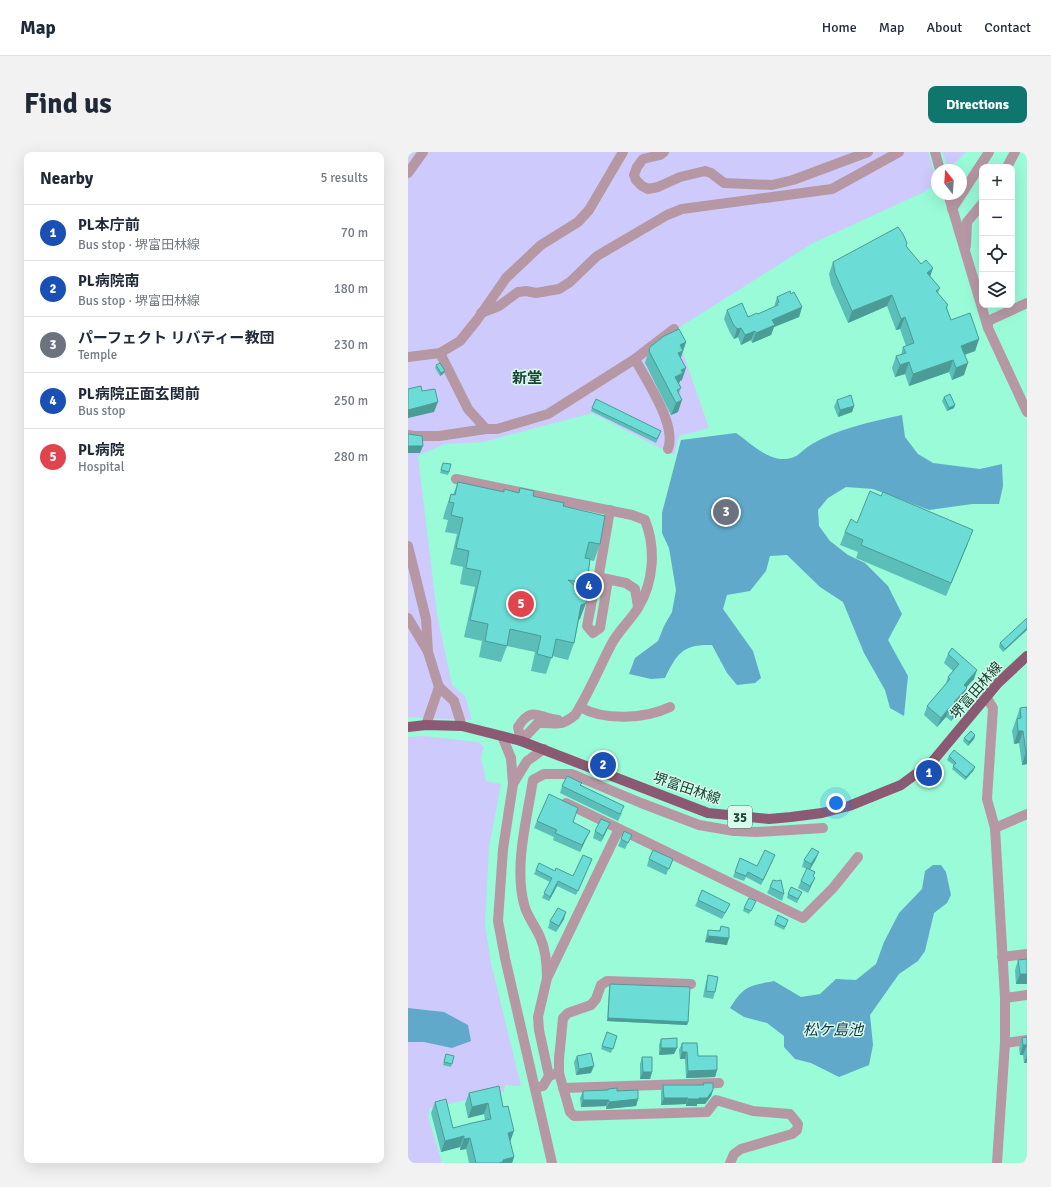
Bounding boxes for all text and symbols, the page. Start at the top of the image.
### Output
text: Map [20,16,56,40]
text: Home [822,19,857,36]
text: Map [879,19,904,36]
text: About [926,19,962,36]
text: Contact [984,19,1031,36]
button: Directions [928,86,1027,123]
text: Find us [24,87,112,121]
north arrow [931,164,967,200]
map controls [979,164,1015,308]
button: + [979,164,1015,200]
text: Nearby [40,168,93,189]
text: 5 results [320,170,368,186]
button: − [979,200,1015,236]
text: PL本庁前 [78,216,140,234]
text: 1 [49,225,57,241]
text: 70 m [341,225,368,241]
button: locate [979,236,1015,272]
text: Bus stop · 堺富田林線 [78,237,200,253]
text: PL病院南 [78,272,140,290]
button: layers [979,272,1015,308]
text: 2 [49,281,57,297]
text: 180 m [334,281,368,297]
text: Bus stop · 堺富田林線 [78,293,200,309]
text: パーフェクト リバティー教団 [78,329,275,347]
text: 3 [49,337,57,353]
text: 230 m [334,337,368,353]
text: Temple [78,347,117,363]
district label: 新堂 [512,369,542,387]
text: PL病院正面玄関前 [78,385,200,403]
text: 4 [49,393,57,409]
text: 250 m [334,393,368,409]
text: Bus stop [78,403,125,419]
text: PL病院 [78,441,125,459]
text: 5 [49,449,57,465]
text: 280 m [334,449,368,465]
text: Hospital [78,459,125,475]
pin: 3 [713,497,739,527]
pin: 4 [576,571,602,601]
pin: 5 [508,589,534,619]
street label: 堺富田林線 [947,658,1006,722]
pin: 2 [590,750,616,780]
pin: 1 [916,758,942,788]
street label: 堺富田林線 [651,769,723,808]
your location [826,793,846,813]
road number: 35 [728,806,752,828]
water label: 松ケ島池 [803,1021,865,1039]

